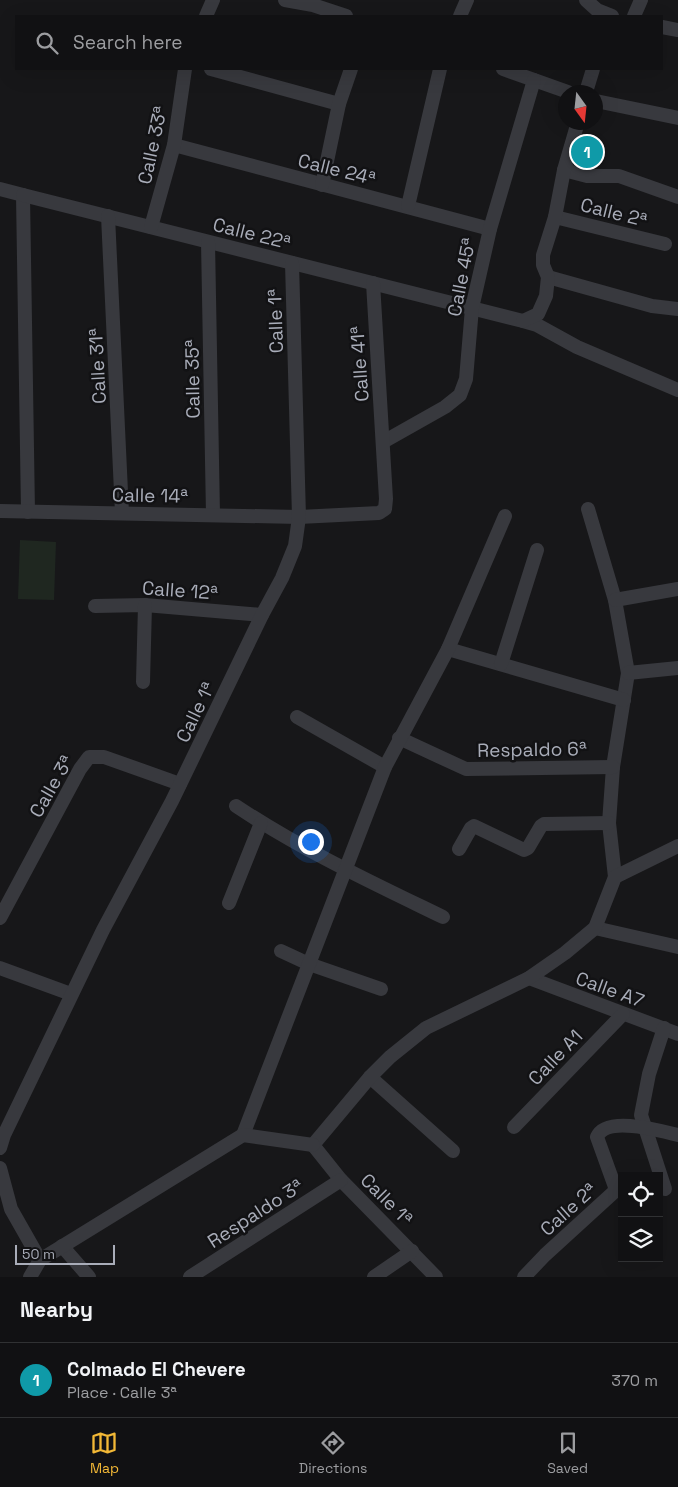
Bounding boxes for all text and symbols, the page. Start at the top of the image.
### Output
search box [15,15,663,70]
icon: search [33,29,61,57]
text: Search here [73,30,183,55]
north arrow [558,85,603,130]
street label: Calle 33ª [132,104,173,187]
pin: 1 [571,133,603,171]
street label: Calle 24ª [295,148,378,191]
street label: Calle 2ª [578,192,650,233]
street label: Calle 22ª [210,212,293,255]
street label: Calle 45ª [442,236,481,319]
street label: Calle 1ª [262,288,289,354]
street label: Calle 41ª [344,325,375,403]
street label: Calle 31ª [83,328,112,404]
street label: Calle 35ª [179,339,206,419]
street label: Calle 14ª [112,482,188,509]
street label: Calle 12ª [141,575,219,606]
street label: Calle 1ª [170,678,221,747]
street label: Respaldo 6ª [477,736,587,763]
street label: Calle 3ª [24,751,79,822]
your location [298,829,324,855]
street label: Calle A7 [572,966,648,1013]
street label: Calle A1 [523,1024,588,1091]
street label: Calle 1ª [355,1168,418,1231]
map controls [618,1172,663,1262]
button: locate [618,1172,663,1217]
street label: Respaldo 3ª [203,1173,308,1254]
street label: Calle 2ª [535,1177,602,1241]
button: layers [618,1217,663,1262]
scale bar [15,1242,115,1265]
text: 50 m [22,1245,55,1263]
text: Nearby [20,1296,93,1323]
text: Colmado El Chevere [67,1357,246,1382]
text: 1 [32,1370,40,1391]
text: 370 m [611,1370,658,1391]
text: Place · Calle 3ª [67,1382,177,1403]
tab: Map [90,1429,119,1477]
tab: Directions [299,1429,367,1477]
tab: Saved [547,1429,588,1477]

